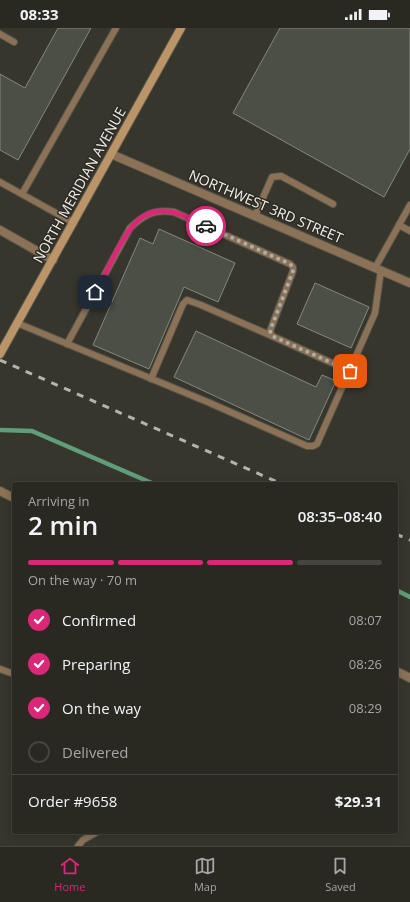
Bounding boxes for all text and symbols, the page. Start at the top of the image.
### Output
text: 08:33 [20,4,59,24]
street label: NORTH MERIDIAN AVENUE [28,104,130,266]
street label: NORTHWEST 3RD STREET [186,165,346,247]
courier [186,206,226,246]
icon: car [195,215,217,237]
pin [78,275,112,309]
icon: home [84,281,106,303]
pin [333,354,367,388]
icon: bag [339,360,361,382]
text: Arriving in [28,492,90,510]
text: 08:35–08:40 [298,506,382,526]
text: 2 min [28,507,98,543]
text: On the way · 70 m [28,571,137,589]
icon: check [28,609,50,631]
text: Confirmed [62,610,136,630]
text: 08:07 [349,611,382,629]
icon: check [28,653,50,675]
text: Preparing [62,654,130,674]
text: 08:26 [349,655,382,673]
icon: check [28,697,50,719]
text: On the way [62,698,141,718]
text: 08:29 [349,699,382,717]
text: Delivered [62,742,129,762]
text: Order #9658 [28,791,117,811]
text: $29.31 [335,791,382,811]
tab: Home [54,855,85,894]
tab: Map [194,855,217,894]
tab: Saved [325,855,356,894]

